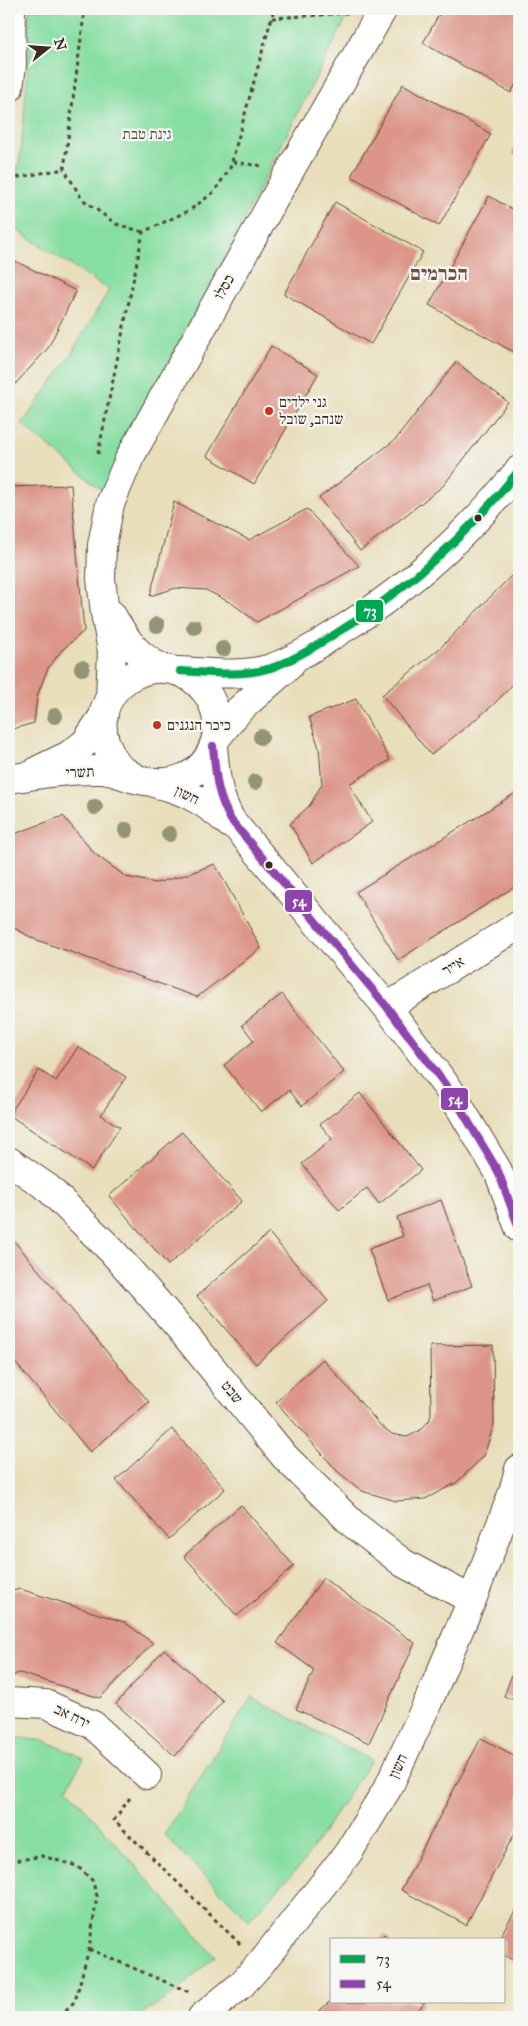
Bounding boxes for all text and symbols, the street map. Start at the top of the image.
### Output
north arrow [22,22,72,72]
text: N [50,36,70,53]
park label: גינת טבת [122,125,172,143]
district label: הכרמים [410,261,468,285]
street label: כסלו [210,271,238,303]
place label: גני ילדים שנהב, שובל [279,393,343,428]
marker: גני ילדים שנהב, שובל [263,405,275,417]
unlabelled marker [473,513,483,523]
line badge: 73 [355,599,384,623]
text: 73 [363,603,377,621]
place label: כיכר הנגנים [167,716,231,734]
marker: כיכר הנגנים [151,719,163,731]
street label: תשרי [65,762,95,782]
street label: חשון [172,781,202,809]
unlabelled marker [264,860,274,870]
line badge: 54 [284,889,313,913]
text: 54 [292,893,307,911]
street label: אייר [438,952,468,980]
line badge: 54 [440,1087,469,1111]
text: 54 [448,1091,463,1109]
street label: שבט [217,1377,247,1407]
street label: ירח אב [51,1700,93,1732]
street label: חשון [385,1751,411,1781]
legend [330,1938,506,2004]
text: 73 [376,1950,390,1968]
text: 54 [376,1974,392,1992]

